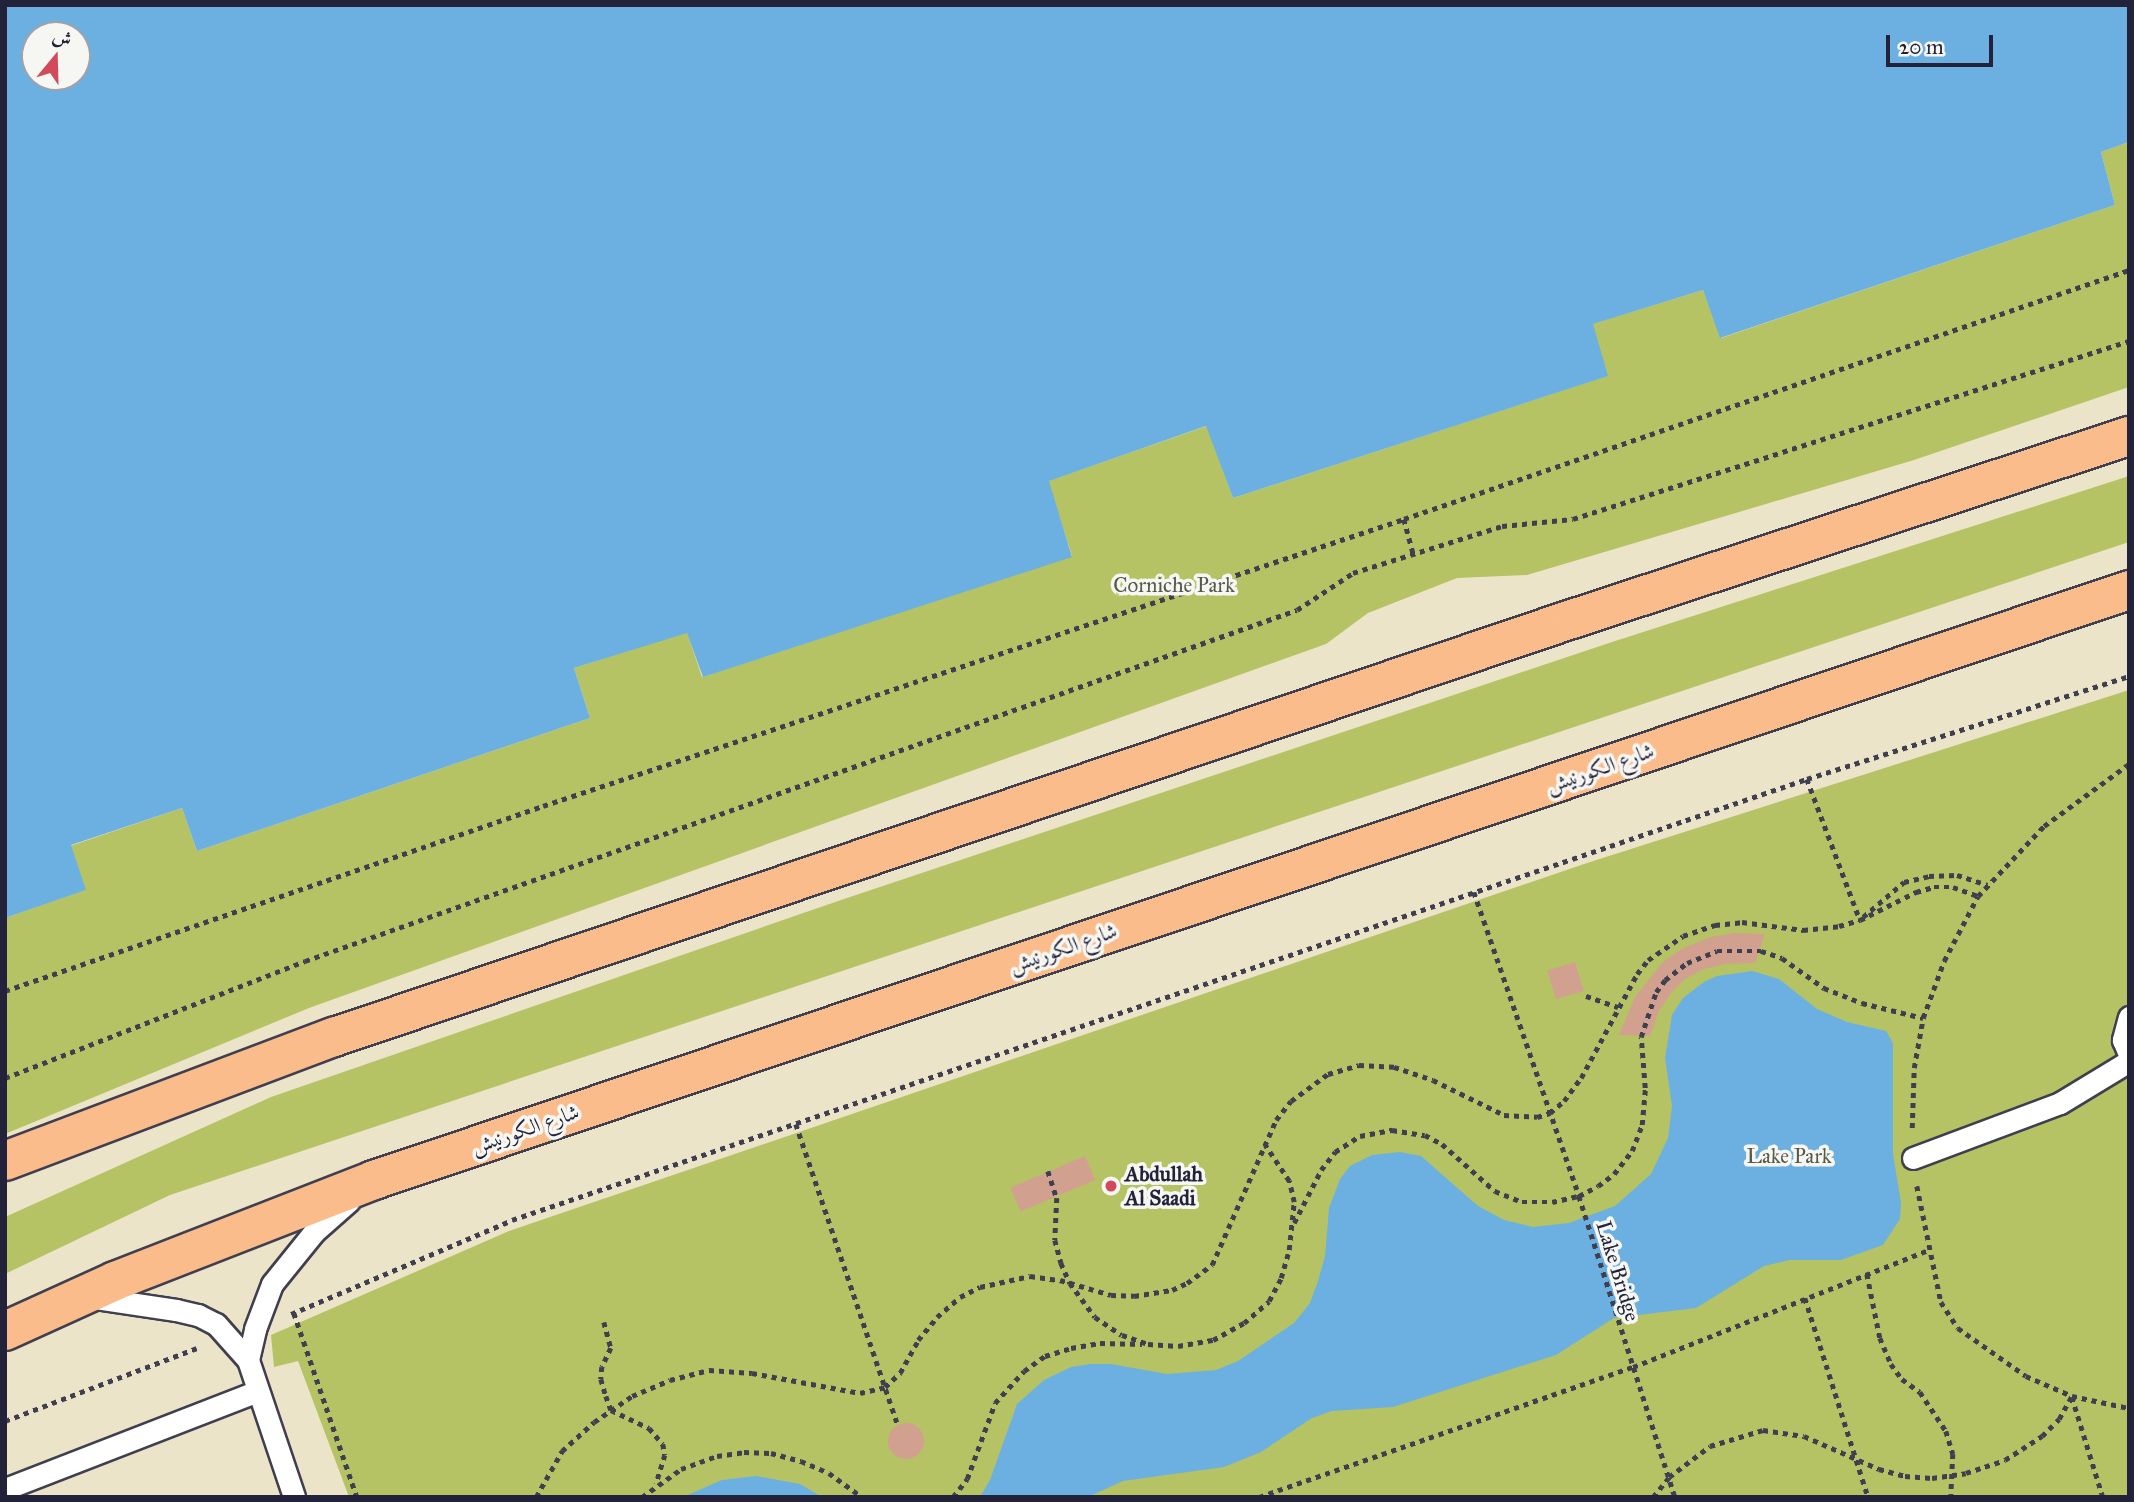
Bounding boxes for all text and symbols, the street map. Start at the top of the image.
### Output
north arrow [21,21,91,91]
scale bar [1889,21,1996,65]
text: ش [50,24,75,52]
text: 20 m [1899,34,1944,60]
park label: Corniche Park [1113,572,1235,598]
street label: شارع الكورنيش [1543,738,1657,798]
street label: شارع الكورنيش [1006,918,1120,978]
street label: شارع الكورنيش [468,1099,582,1159]
park label: Lake Park [1746,1143,1832,1169]
place label: Abdullah Al Saadi [1125,1161,1203,1211]
marker: Abdullah Al Saadi [1103,1178,1119,1194]
street label: Lake Bridge [1591,1218,1645,1324]

